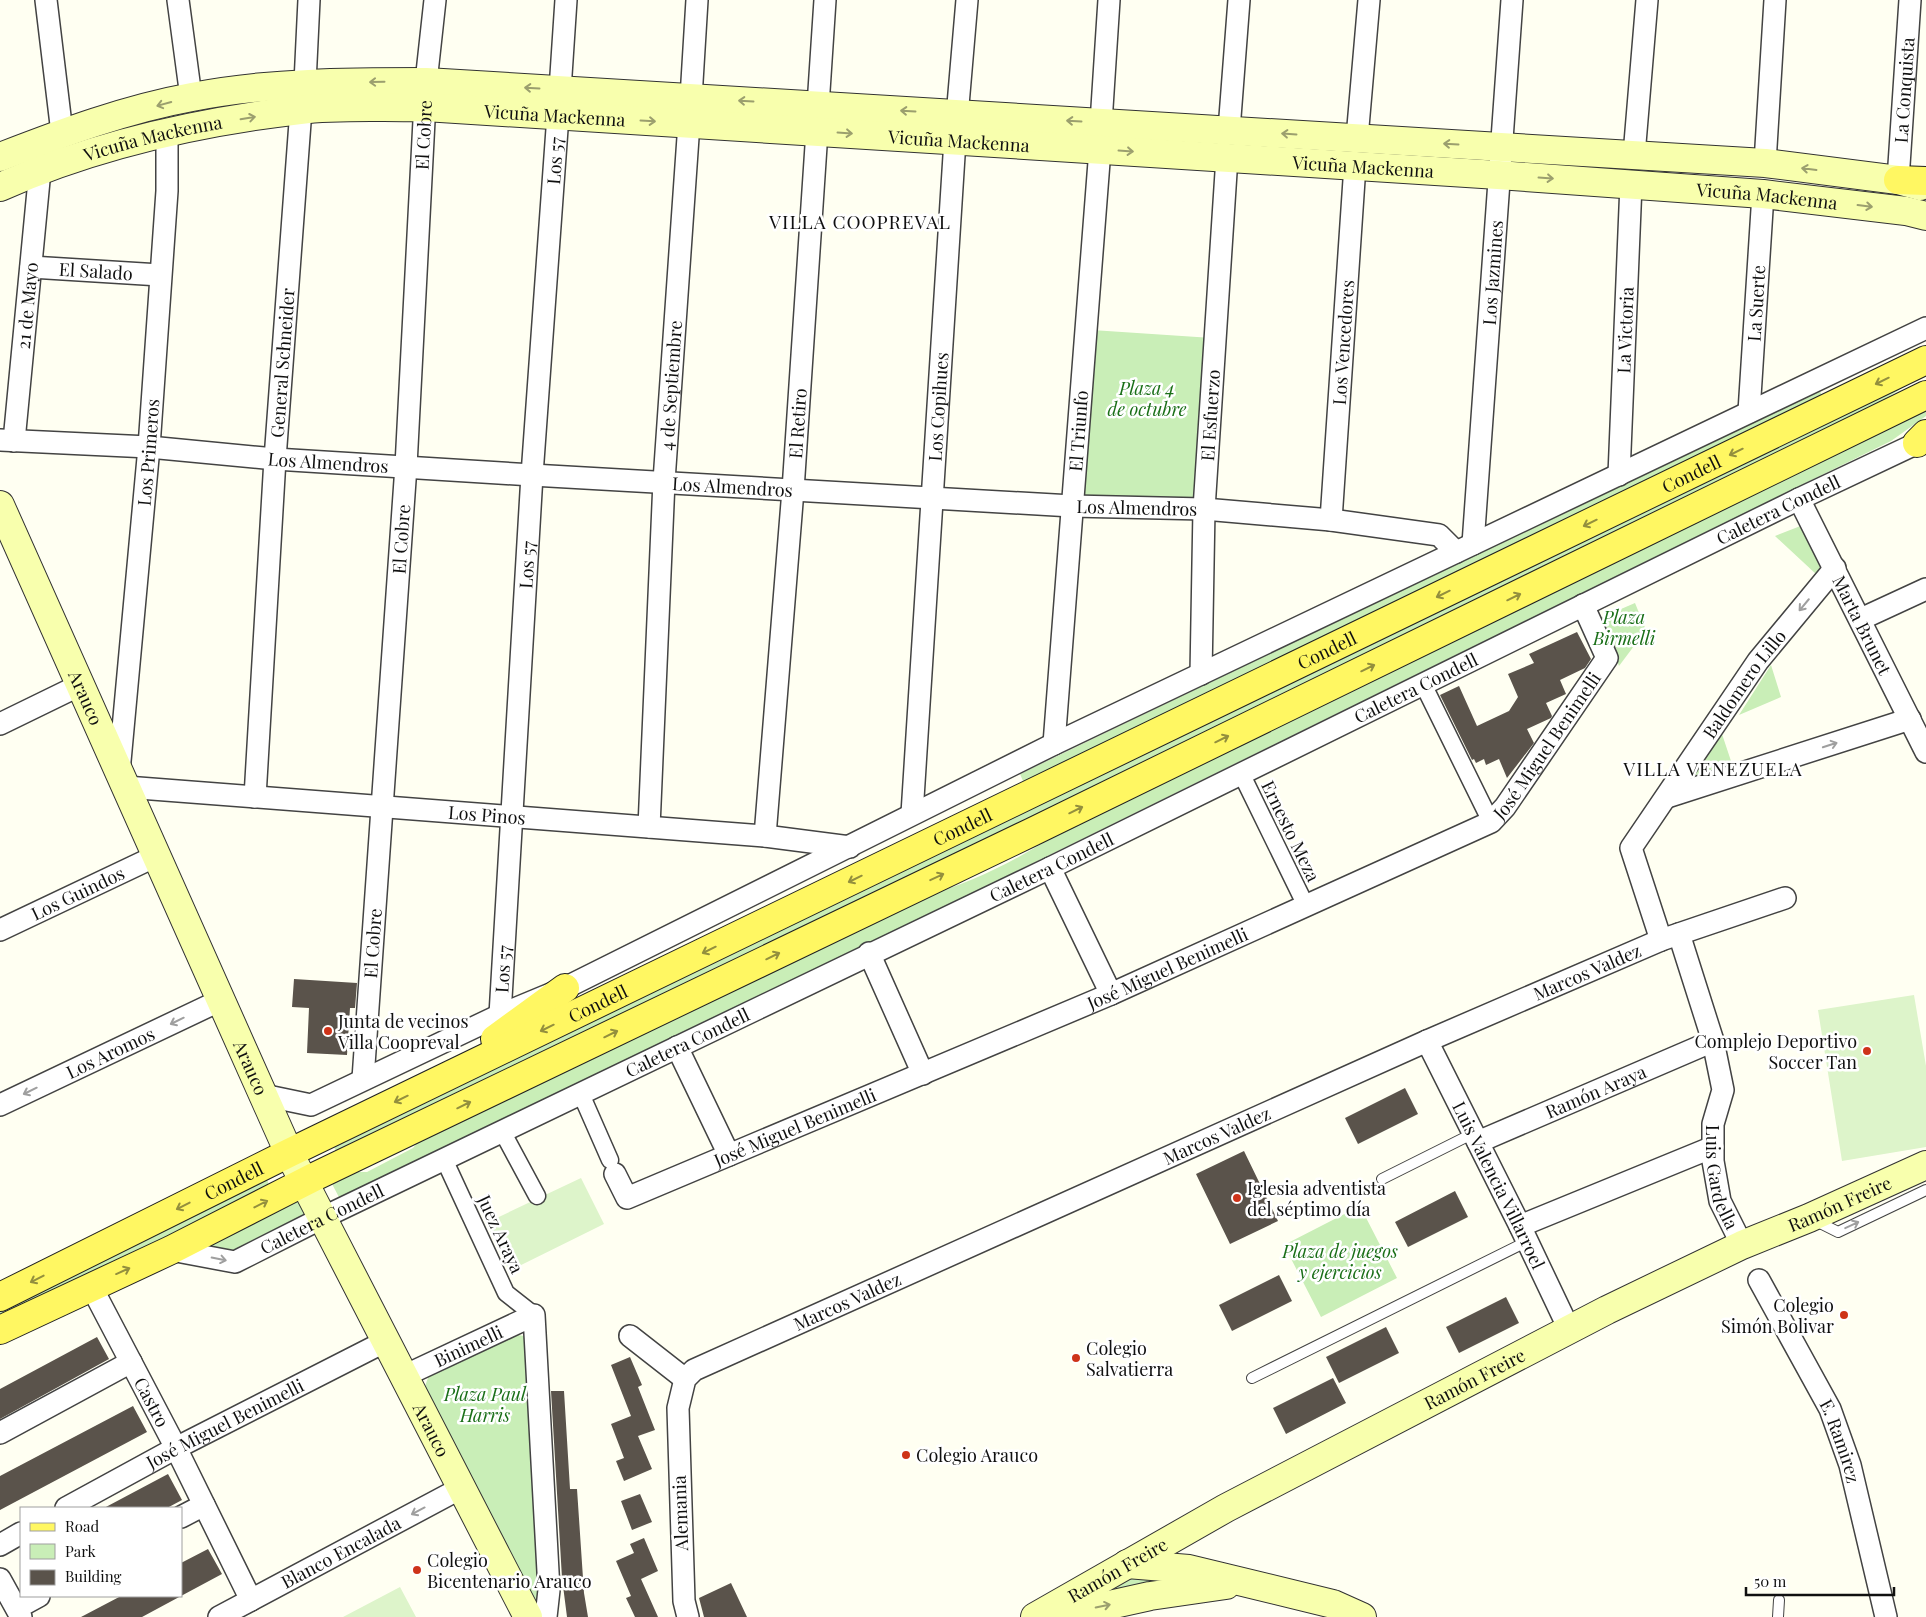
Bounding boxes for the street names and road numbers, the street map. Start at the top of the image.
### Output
street label: La Conquista [1888,36,1919,144]
street label: El Cobre [409,99,437,170]
street label: Vicuña Mackenna [482,99,626,132]
street label: Vicuña Mackenna [80,110,224,167]
street label: Vicuña Mackenna [887,124,1030,157]
street label: Los 57 [541,135,568,185]
street label: Vicuña Mackenna [1291,150,1435,183]
street label: Vicuña Mackenna [1695,177,1839,215]
street label: Los Jazmines [1477,219,1508,326]
street label: El Salado [58,257,134,285]
street label: 21 de Mayo [11,261,43,350]
street label: La Suerte [1742,264,1770,342]
street label: Los Vencedores [1327,279,1359,406]
street label: La Victoria [1611,286,1639,374]
street label: General Schneider [265,287,300,439]
street label: 4 de Septiembre [654,320,687,451]
street label: Los Copihues [923,352,953,462]
street label: El Esfuerzo [1195,369,1225,462]
street label: El Retiro [783,387,812,459]
street label: El Triunfo [1063,389,1093,472]
street label: Los Primeros [132,398,164,507]
street label: Los Almendros [267,446,389,478]
street label: Condell [1658,449,1725,498]
street label: Caletera Condell [1712,469,1844,550]
street label: Los Almendros [671,471,793,502]
street label: Los Almendros [1076,494,1198,521]
street label: El Cobre [386,504,415,575]
street label: Los 57 [513,540,540,589]
street label: Marta Brunet [1827,571,1897,679]
street label: Baldomero Lillo [1697,624,1791,743]
street label: Condell [1293,626,1360,675]
street label: Caletera Condell [1350,647,1482,728]
street label: Arauco [63,666,109,729]
street label: José Miguel Benimelli [1487,667,1606,825]
street label: Ernesto Meza [1256,776,1326,886]
street label: Los Pinos [447,800,526,830]
street label: Condell [929,802,996,851]
street label: Caletera Condell [985,827,1117,907]
street label: Los Guindos [27,861,128,926]
street label: El Cobre [358,908,387,979]
street label: José Miguel Benimelli [1082,922,1252,1015]
street label: Marcos Valdez [1530,938,1645,1006]
street label: Los 57 [489,944,516,994]
street label: Condell [564,979,631,1028]
street label: Caletera Condell [621,1002,753,1082]
street label: Los Aromos [62,1021,158,1084]
street label: Arauco [228,1036,274,1099]
street label: Ramón Araya [1542,1059,1650,1124]
street label: José Miguel Benimelli [709,1082,880,1172]
street label: Luis Valencia Villarroel [1447,1097,1551,1273]
street label: Marcos Valdez [1159,1101,1274,1170]
street label: Luis Gardella [1701,1125,1744,1233]
street label: Condell [200,1156,267,1205]
street label: Ramón Freire [1784,1170,1895,1237]
street label: Caletera Condell [256,1178,388,1259]
street label: Juez Araya [472,1190,530,1277]
street label: Marcos Valdez [790,1267,905,1336]
street label: Binimelli [430,1319,506,1372]
street label: Ramón Freire [1420,1343,1529,1415]
street label: Castro [129,1373,175,1431]
street label: José Miguel Benimelli [141,1373,308,1474]
street label: E. Ramirez [1815,1395,1866,1485]
street label: Arauco [407,1398,456,1461]
street label: Alemania [667,1475,693,1552]
street label: Blanco Encalada [277,1510,405,1594]
street label: Ramón Freire [1063,1532,1172,1608]

